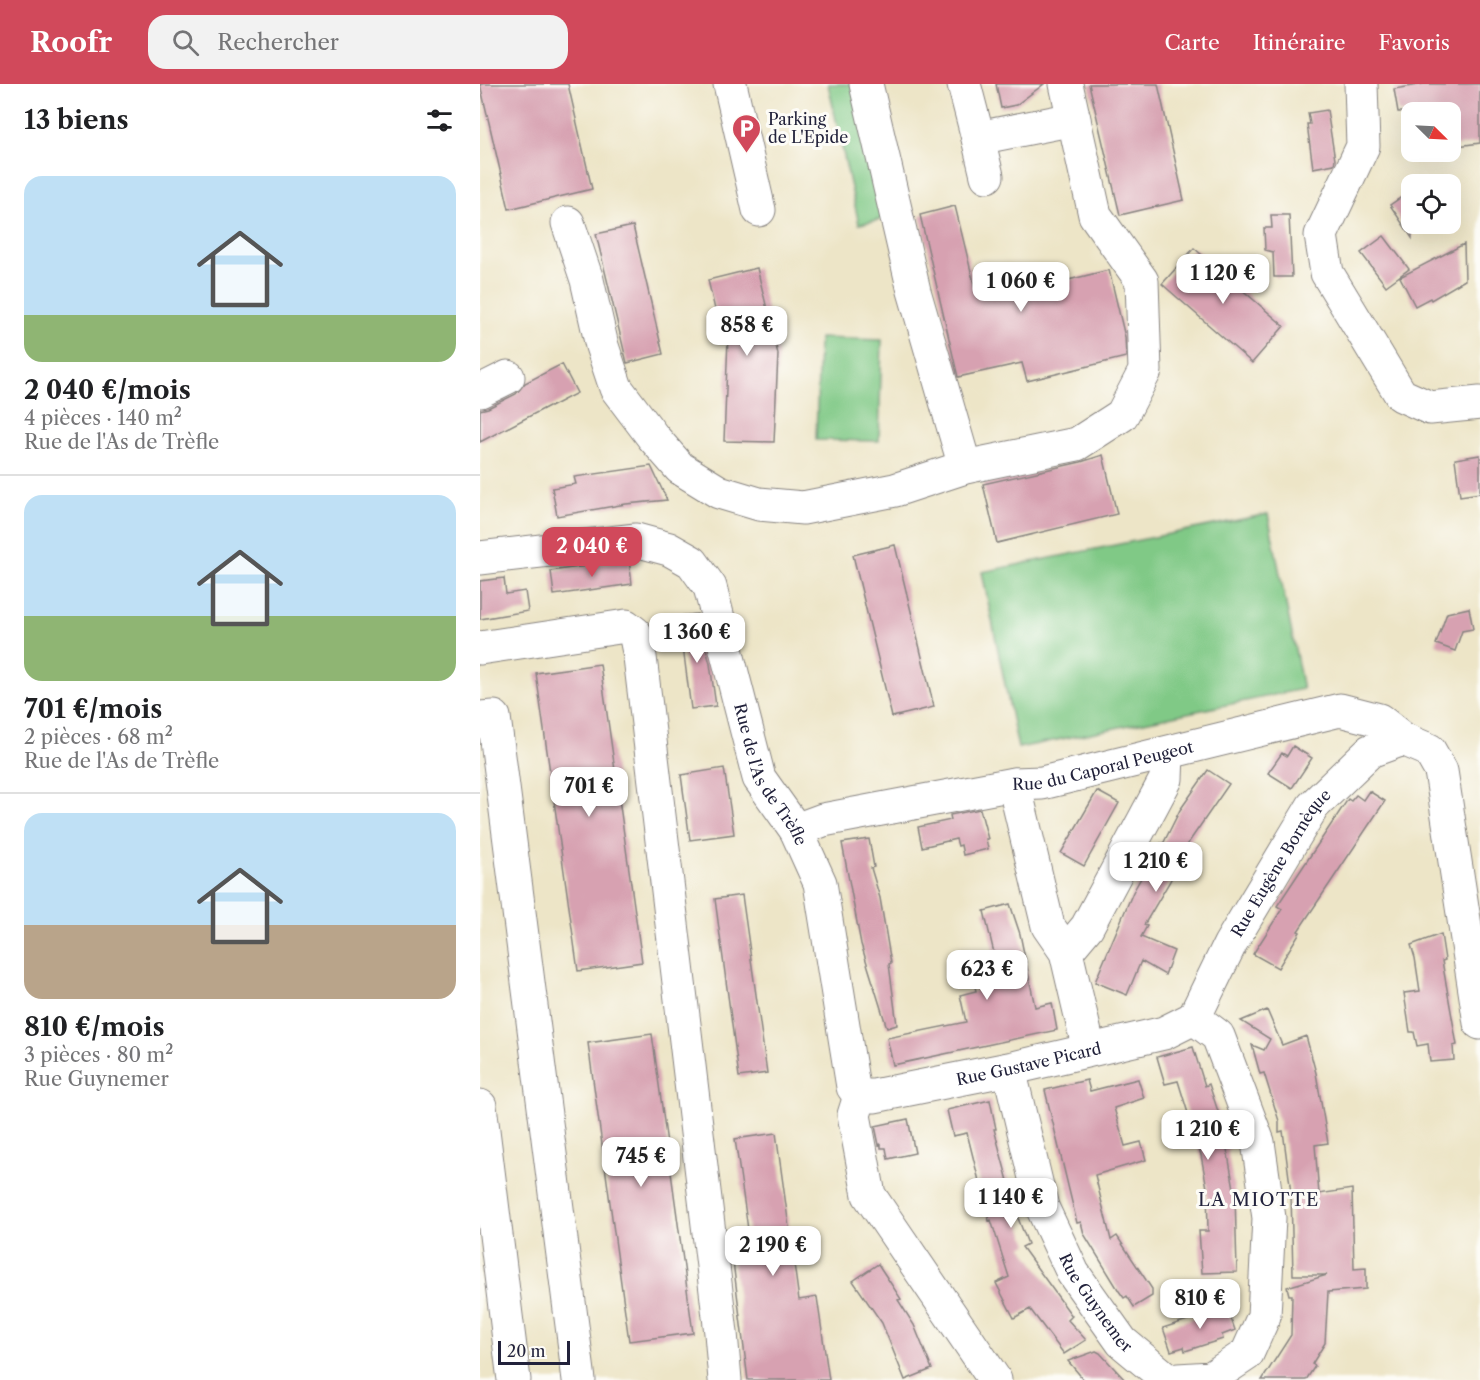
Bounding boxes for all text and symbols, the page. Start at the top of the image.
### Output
search box [148,15,568,69]
text: Roofr [30,25,112,59]
icon: search [169,26,202,59]
text: Rechercher [217,29,339,56]
text: Carte [1164,30,1220,55]
text: Itinéraire [1253,30,1346,55]
text: Favoris [1379,30,1450,55]
north arrow [1401,102,1461,162]
map controls [1401,102,1461,234]
text: 13 biens [24,104,129,136]
icon: filters [423,104,456,137]
place label: Parking de L'Epide [768,109,848,147]
parking icon: Parking de L'Epide [731,112,763,154]
button: locate [1401,174,1461,234]
icon: home [186,215,294,323]
pin: 1 120 € [1168,254,1278,305]
text: 1 120 € [1190,261,1256,285]
pin: 1 060 € [966,262,1076,313]
text: 1 060 € [986,269,1056,293]
pin: 858 € [705,306,789,357]
text: 858 € [720,313,774,337]
text: 2 040 €/mois [24,374,191,406]
text: 4 pièces · 140 m² [24,406,182,430]
text: Rue de l'As de Trèfle [24,430,219,454]
pin: 2 040 € [537,527,647,578]
icon: home [186,534,294,642]
text: 2 040 € [556,534,628,558]
pin: 1 360 € [642,613,752,664]
text: 1 360 € [663,620,731,644]
text: 701 €/mois [24,693,162,725]
street label: Rue de l'As de Trèfle [730,701,812,848]
text: 2 pièces · 68 m² [24,725,173,749]
street label: Rue du Caporal Peugeot [1012,736,1196,794]
text: Rue de l'As de Trèfle [24,749,219,773]
pin: 701 € [547,767,631,818]
text: 701 € [564,774,614,798]
street label: Rue Eugène Bornèque [1227,785,1335,941]
pin: 1 210 € [1101,842,1211,893]
text: 1 210 € [1123,849,1189,873]
icon: home [186,852,294,960]
pin: 623 € [945,950,1029,1001]
text: 623 € [961,957,1013,981]
text: 810 €/mois [24,1011,165,1043]
street label: Rue Gustave Picard [954,1038,1103,1089]
text: 3 pièces · 80 m² [24,1043,173,1067]
text: Rue Guynemer [24,1067,169,1091]
pin: 1 210 € [1153,1110,1263,1161]
text: 1 210 € [1175,1117,1241,1141]
pin: 745 € [599,1137,683,1188]
text: 745 € [616,1144,666,1168]
pin: 1 140 € [956,1178,1066,1229]
text: 1 140 € [978,1185,1044,1209]
district label: LA MIOTTE [1198,1189,1320,1211]
pin: 2 190 € [718,1226,828,1277]
text: 2 190 € [739,1233,807,1257]
street label: Rue Guynemer [1055,1250,1137,1357]
pin: 810 € [1158,1279,1242,1330]
text: 810 € [1174,1286,1226,1310]
scale bar [498,1338,570,1366]
text: 20 m [507,1341,546,1361]

